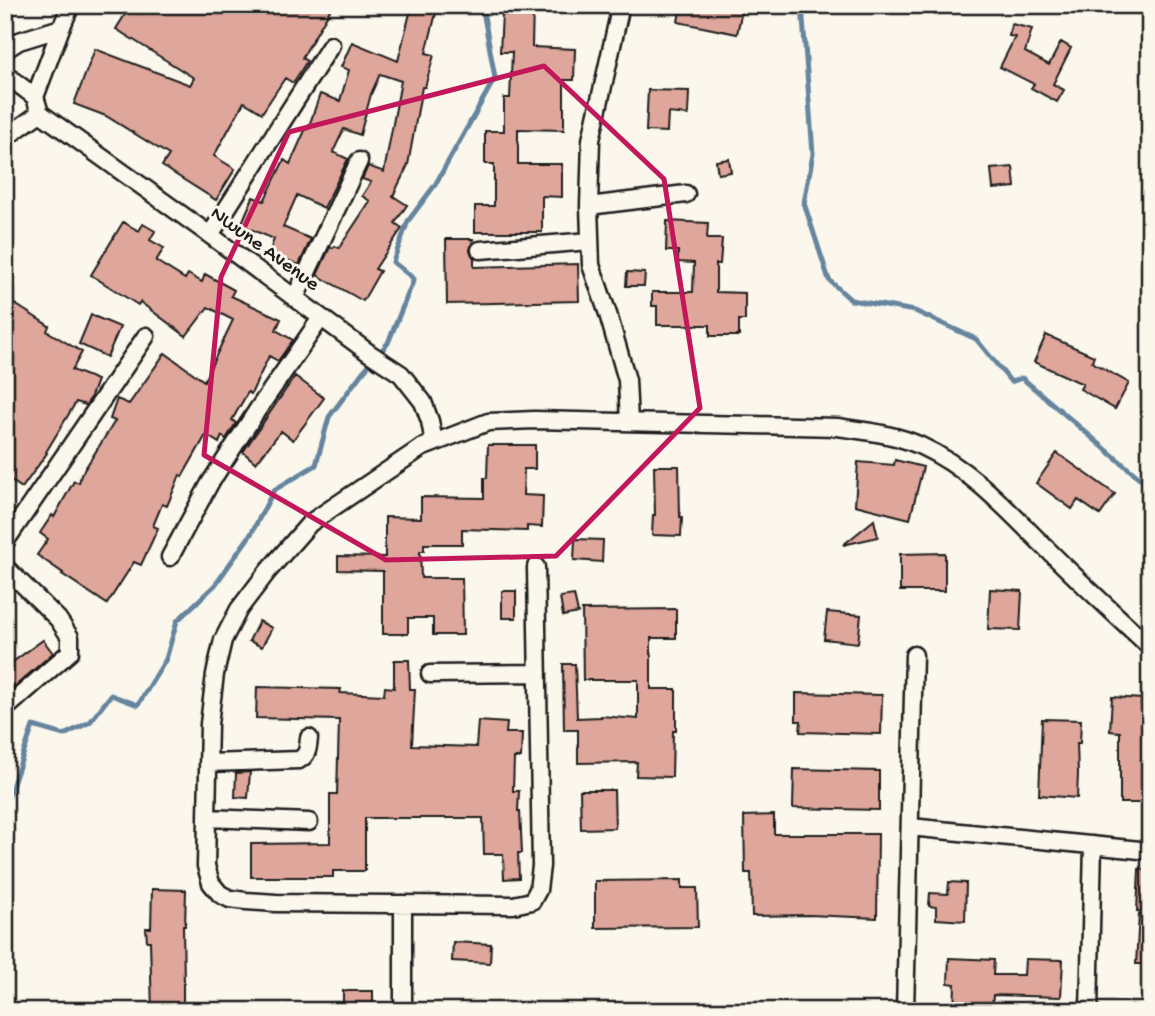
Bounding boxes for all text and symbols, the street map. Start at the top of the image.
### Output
street label: Nwune Avenue [205,202,324,299]

